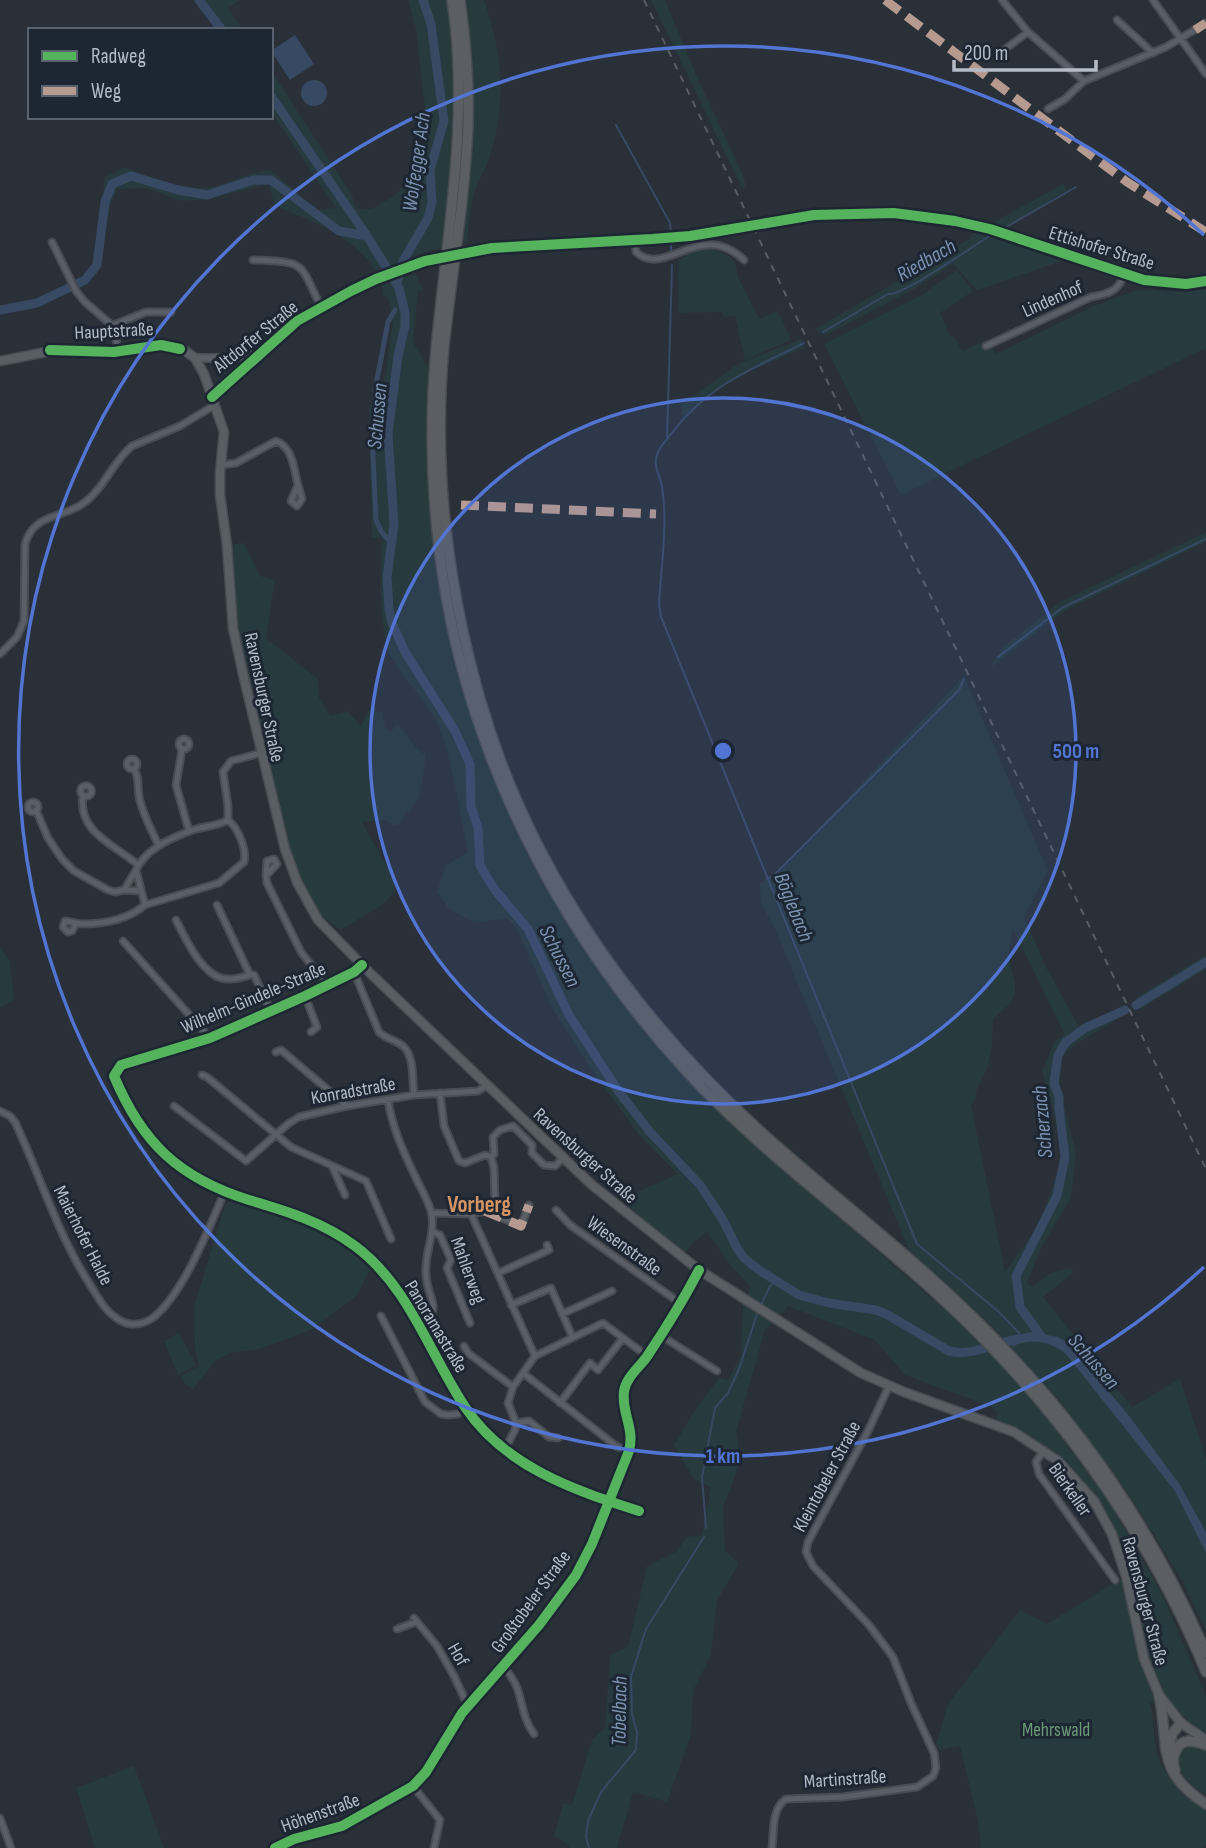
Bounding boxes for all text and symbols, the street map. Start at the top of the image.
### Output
legend [28,28,273,119]
scale bar [954,28,1096,72]
text: 200 m [964,41,1008,66]
text: Radweg [91,44,146,69]
text: Weg [91,79,121,104]
water label: Wolfegger Ach [397,111,436,213]
street label: Ettishofer Straße [1046,222,1157,275]
water label: Riedbach [892,233,960,287]
street label: Lindenhof [1019,276,1087,323]
street label: Altdorfer Straße [208,296,303,379]
street label: Hauptstraße [74,318,154,345]
water label: Schussen [362,382,393,450]
street label: Ravensburger Straße [239,630,288,764]
centre of rings [711,739,735,763]
text: 500 m [1053,739,1099,764]
water label: Böglebach [768,869,819,946]
water label: Schussen [533,921,586,992]
street label: Wilhelm-Gindele-Straße [178,958,329,1039]
street label: Konradstraße [309,1073,397,1110]
water label: Scherzach [1027,1084,1058,1159]
street label: Ravensburger Straße [528,1103,642,1209]
street label: Maierhofer Halde [48,1182,118,1289]
district label: Vorberg [447,1191,511,1219]
street label: Wiesenstraße [582,1211,666,1281]
street label: Mahlerweg [445,1234,490,1307]
street label: Panoramastraße [399,1276,472,1377]
water label: Schussen [1063,1328,1125,1395]
street label: Kleintobeler Straße [788,1417,866,1536]
text: 1 km [706,1444,740,1469]
street label: Bierkeller [1043,1459,1097,1521]
street label: Ravensburger Straße [1116,1535,1173,1668]
street label: Großtobeler Straße [486,1546,576,1658]
street label: Hof [442,1639,474,1671]
water label: Tobelbach [606,1676,633,1746]
park label: Mehrswald [1022,1719,1090,1742]
street label: Martinstraße [803,1765,887,1794]
street label: Höhenstraße [278,1789,363,1838]

